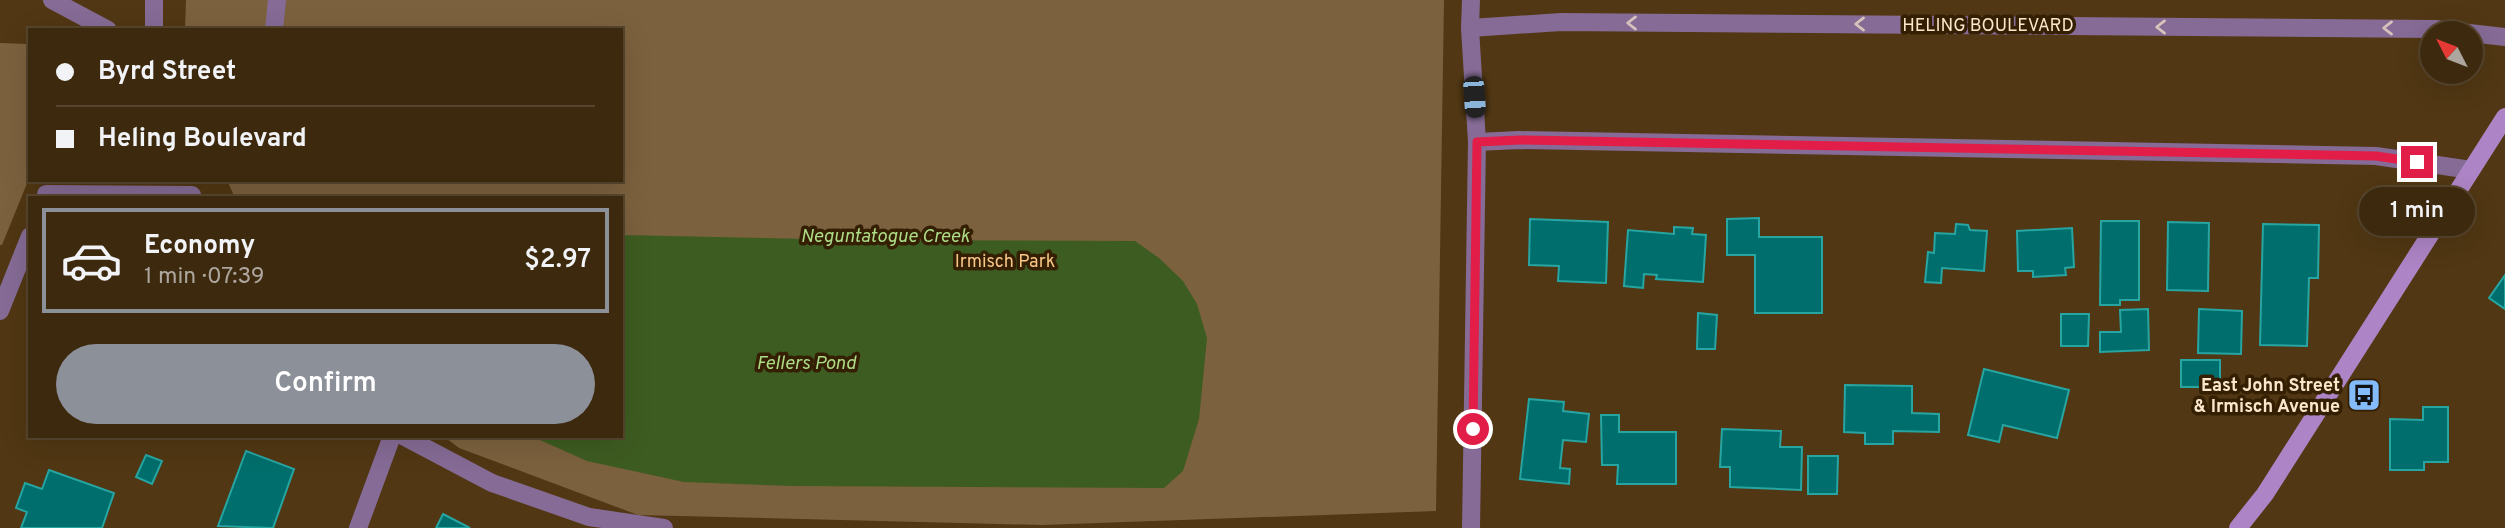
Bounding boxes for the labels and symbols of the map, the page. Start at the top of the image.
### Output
one-way arrow [1627,15,1637,31]
street label: HELING BOULEVARD [1902,15,2074,38]
one-way arrow [1854,16,1865,32]
one-way arrow [2155,19,2166,34]
one-way arrow [2382,20,2393,36]
north arrow [2420,21,2483,84]
car [1463,75,1486,119]
route end [2401,146,2433,178]
callout: 1 min [2359,186,2475,235]
water label: Neguntatogue Creek [800,225,970,249]
park label: Irmisch Park [955,251,1055,274]
water label: Fellers Pond [756,352,857,376]
place label: East John Street & Irmisch Avenue [2193,375,2340,419]
bus stop icon: East John Street & Irmisch Avenue [2345,376,2383,414]
route start [1457,413,1489,445]

